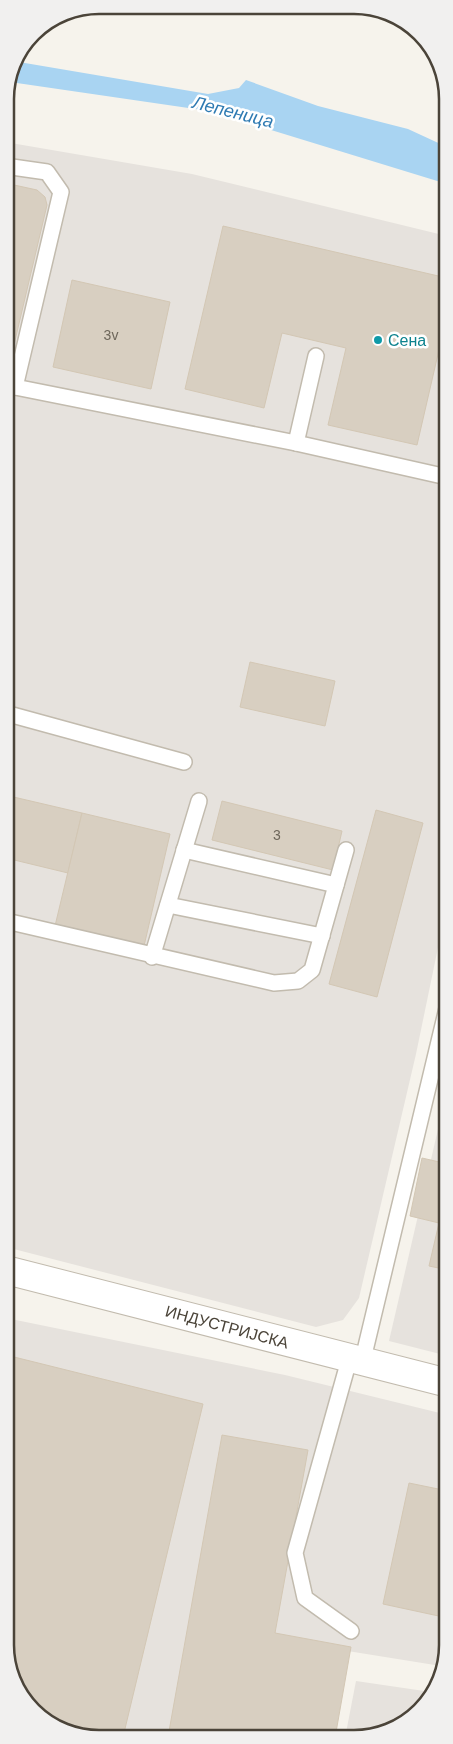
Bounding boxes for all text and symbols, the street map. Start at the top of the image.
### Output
water label: Лепеница [189,92,276,132]
house number: 3v [104,327,118,343]
place label: Сена [388,332,426,349]
marker: Сена [372,334,384,346]
house number: 3 [273,827,281,843]
street label: ИНДУСТРИЈСКА [164,1302,291,1352]

